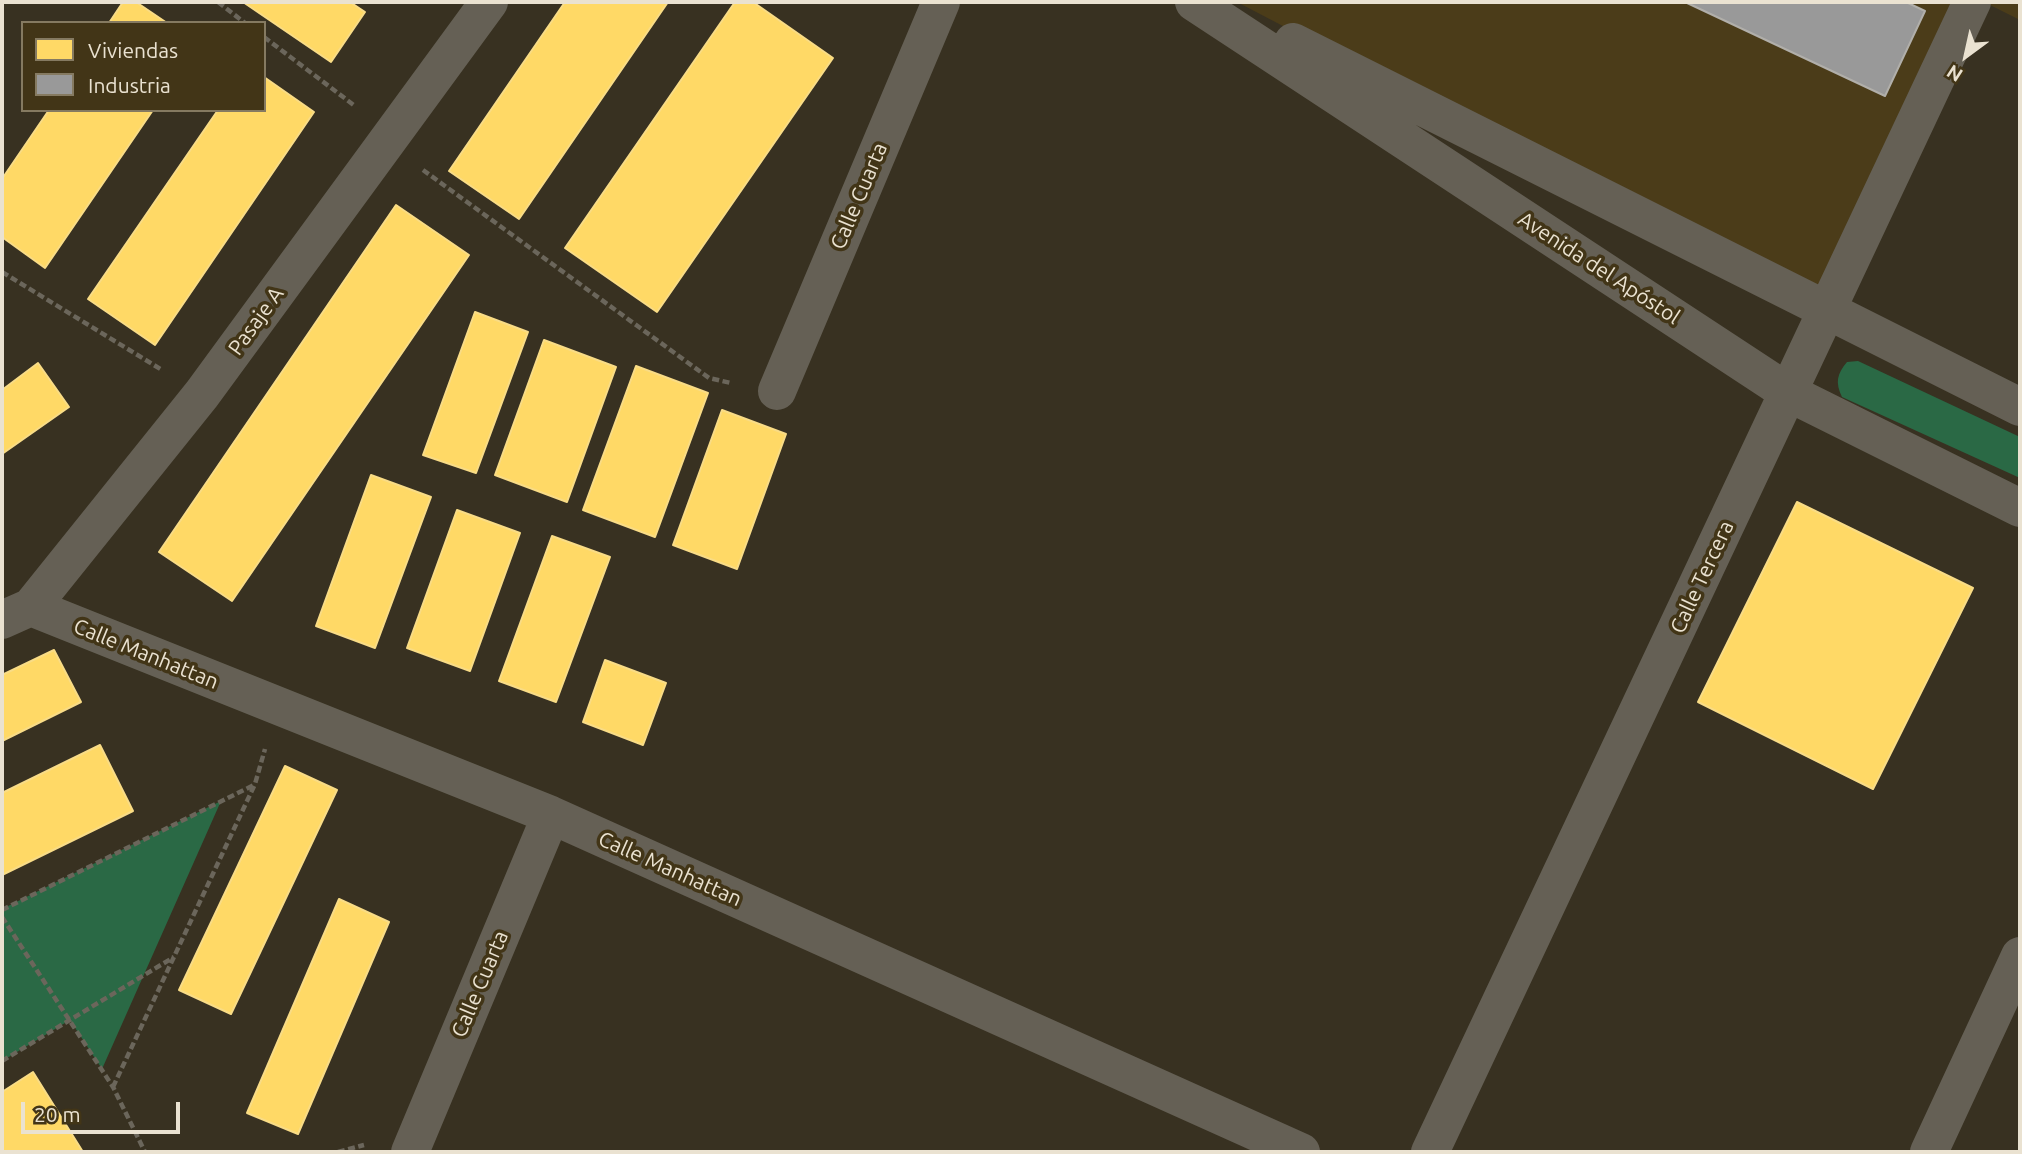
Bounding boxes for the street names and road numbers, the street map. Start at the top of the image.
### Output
street label: Calle Cuarta [825,139,893,253]
street label: Avenida del Apóstol [1513,206,1685,330]
street label: Pasaje A [223,282,289,360]
street label: Calle Tercera [1665,517,1739,637]
street label: Calle Manhattan [70,613,222,695]
street label: Calle Manhattan [594,826,746,912]
street label: Calle Cuarta [446,927,514,1041]

